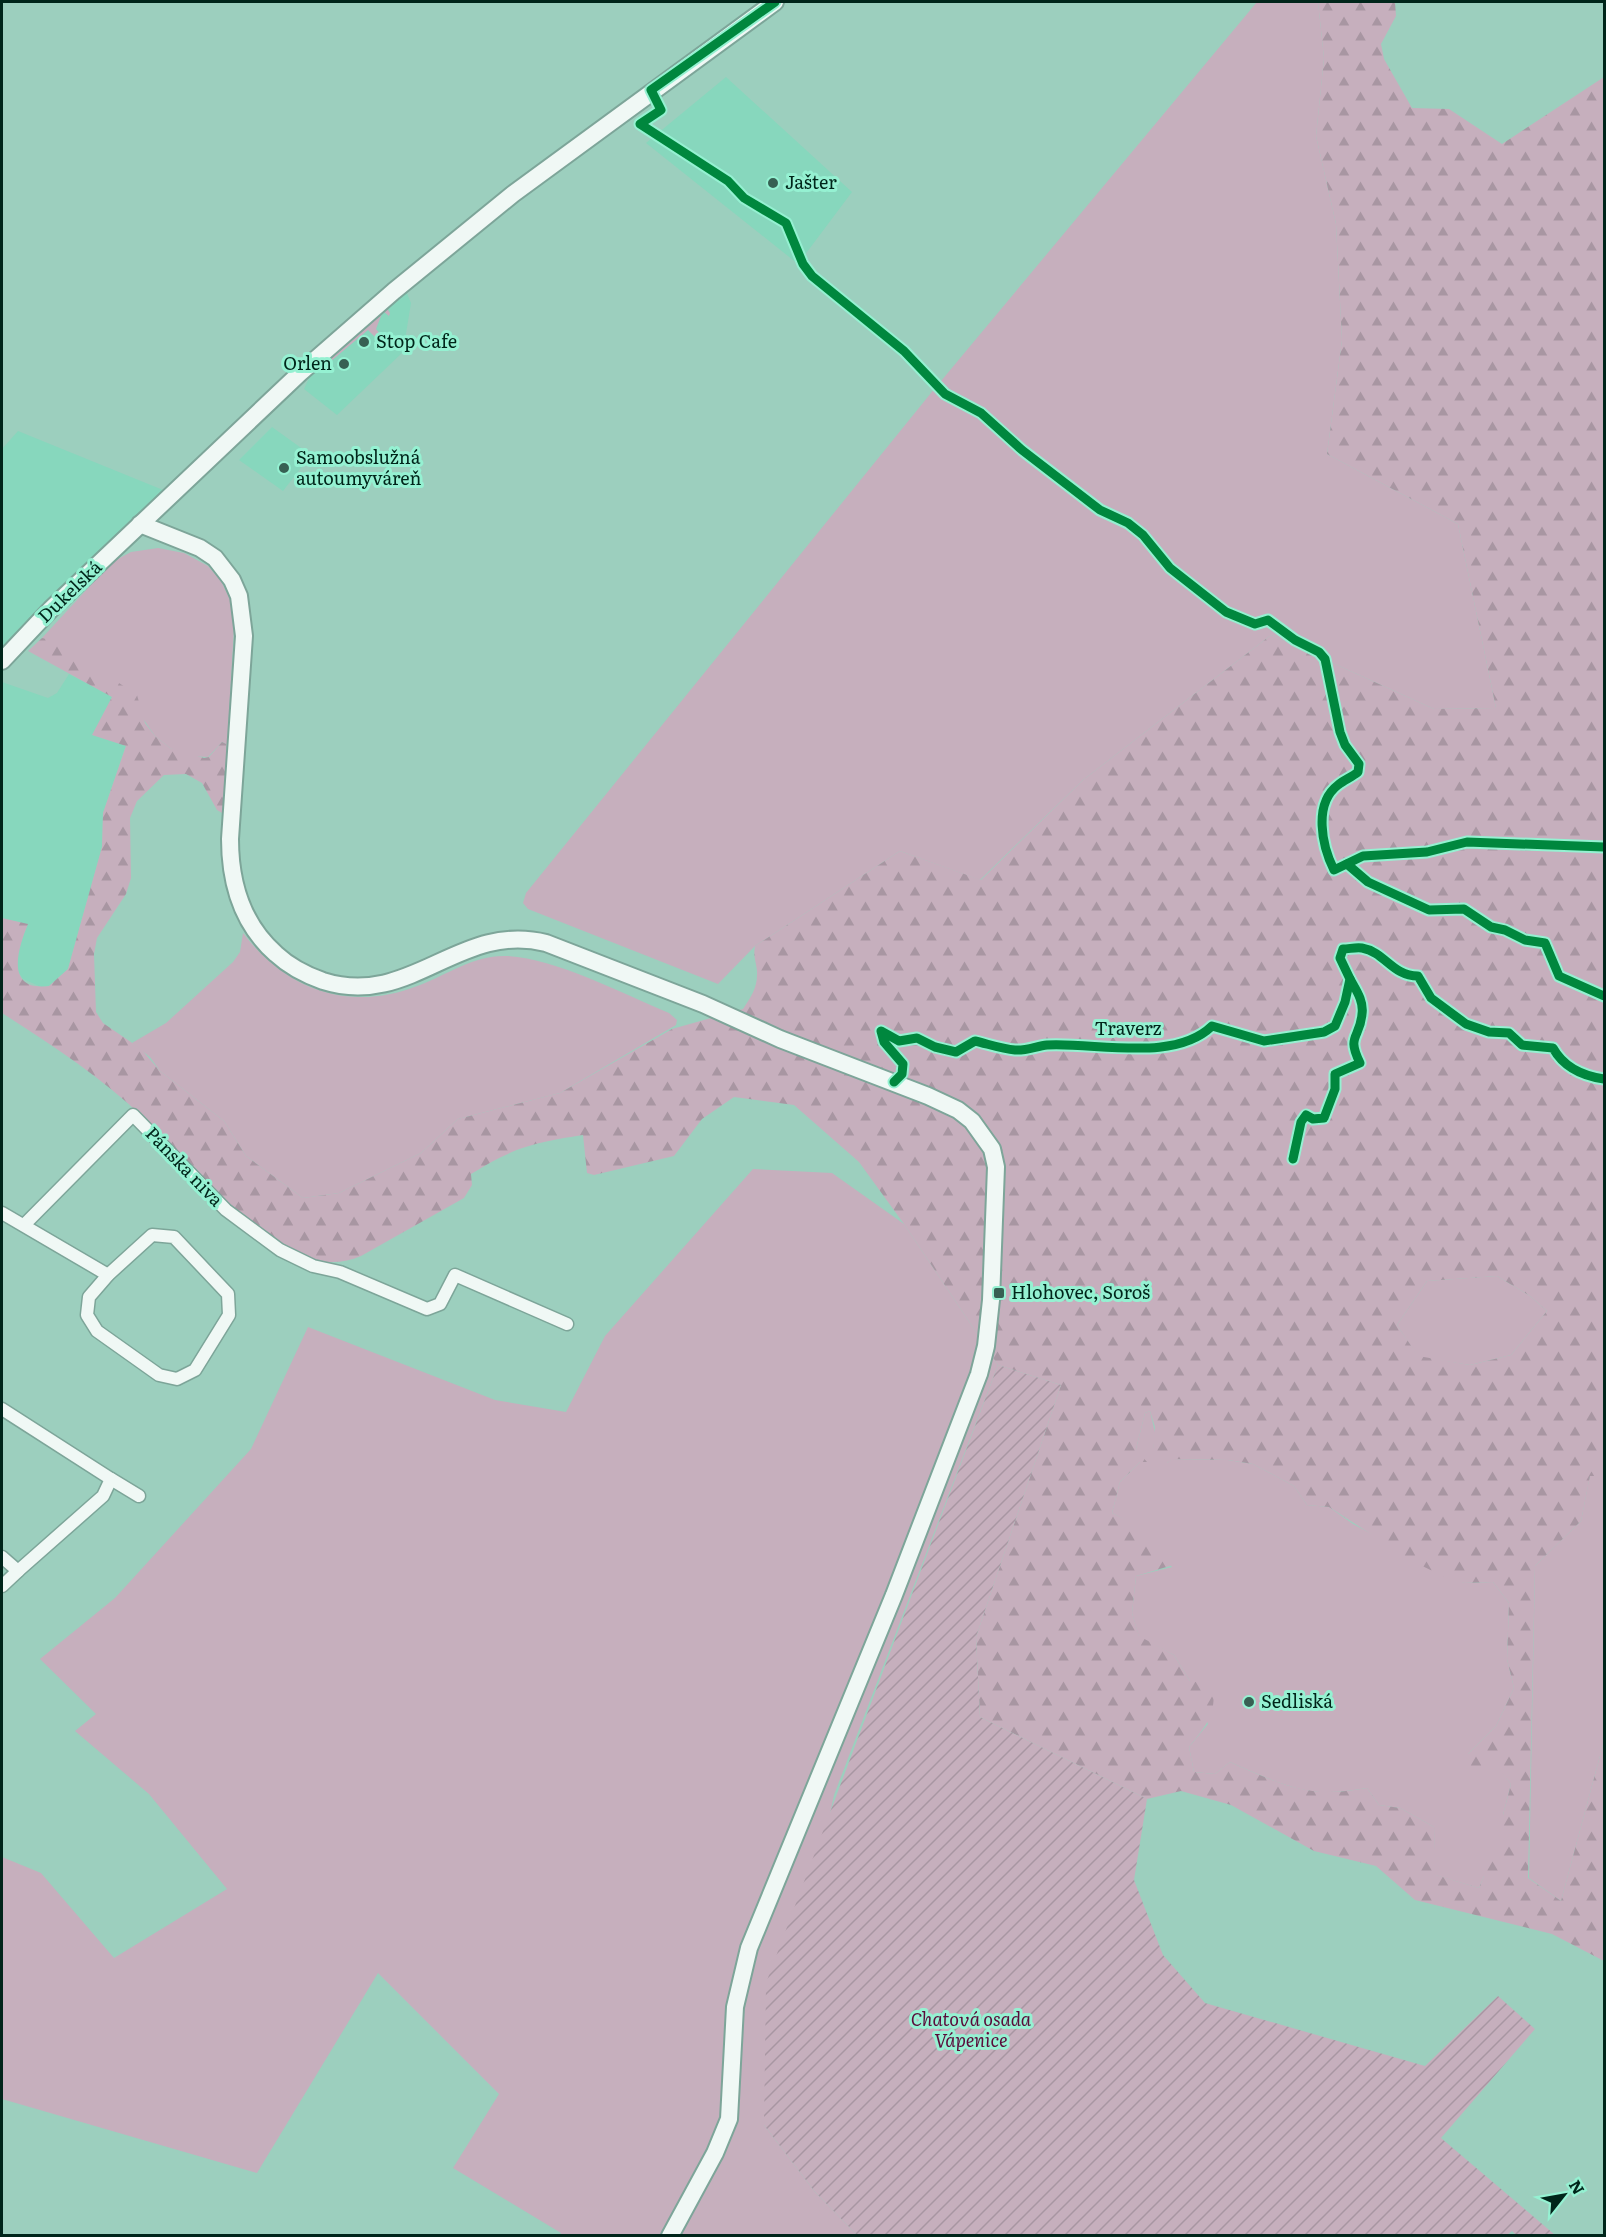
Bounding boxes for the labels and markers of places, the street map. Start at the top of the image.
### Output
place label: Jašter [785,168,837,195]
marker: Jašter [766,176,780,190]
place label: Stop Cafe [376,327,457,354]
marker: Stop Cafe [357,335,371,349]
place label: Orlen [283,349,332,376]
marker: Orlen [337,357,351,371]
place label: Samoobslužná autoumyváreň [296,443,421,491]
marker: Samoobslužná autoumyváreň [277,461,291,475]
place label: Hlohovec, Soroš [1011,1278,1150,1305]
marker: Hlohovec, Soroš [992,1286,1006,1300]
place label: Sedliská [1261,1687,1333,1714]
marker: Sedliská [1242,1695,1256,1709]

